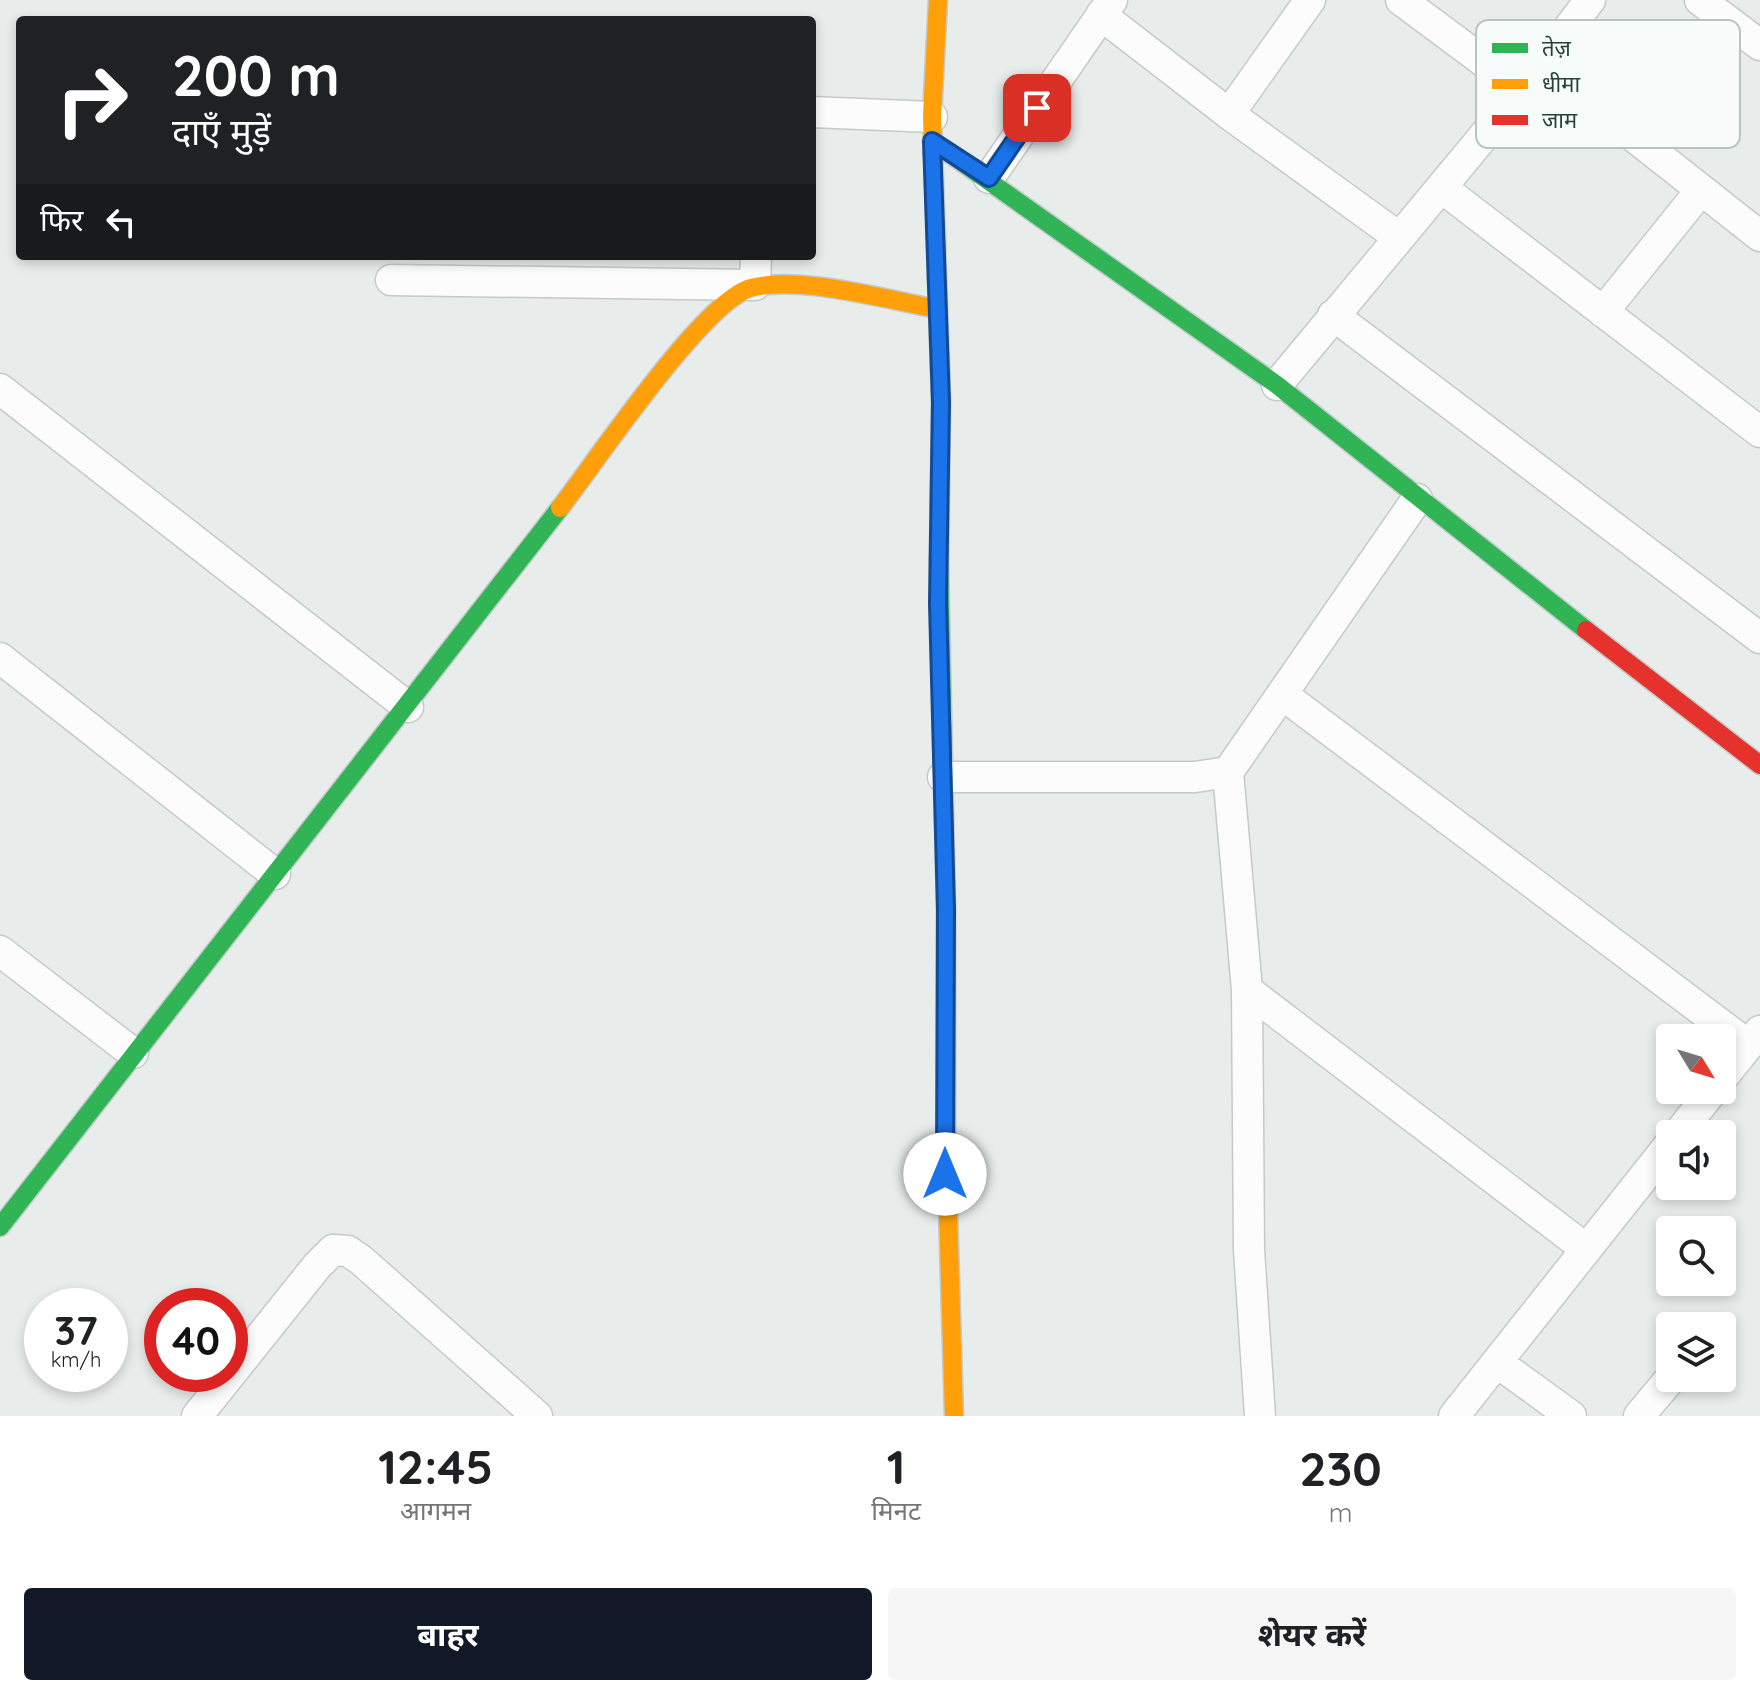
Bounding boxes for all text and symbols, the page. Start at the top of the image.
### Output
legend [1476,20,1740,148]
text: तेज़ [1542,34,1572,62]
text: 200 m [172,40,340,110]
icon: right [40,48,144,152]
text: धीमा [1542,70,1580,98]
pin [1003,74,1071,142]
icon: arrive [1015,86,1059,130]
text: जाम [1542,106,1578,134]
text: दाएँ मुड़ें [172,109,271,154]
icon: left [99,200,143,244]
text: फिर [40,201,83,239]
north arrow [1656,1024,1736,1104]
map controls [1656,1024,1736,1392]
button: sound [1656,1120,1736,1200]
position arrow [903,1132,987,1216]
button: search [1656,1216,1736,1296]
speed limit sign: 40 [144,1288,248,1392]
text: 37 [54,1305,98,1355]
button: layers [1656,1312,1736,1392]
text: km/h [51,1347,101,1372]
text: 12:45 [378,1436,493,1496]
text: 1 [887,1436,906,1496]
text: 230 [1299,1438,1382,1498]
text: आगमन [400,1494,471,1527]
text: मिनट [871,1494,921,1527]
text: m [1329,1496,1352,1529]
button: बाहर [24,1588,872,1680]
button: शेयर करें [888,1588,1736,1680]

